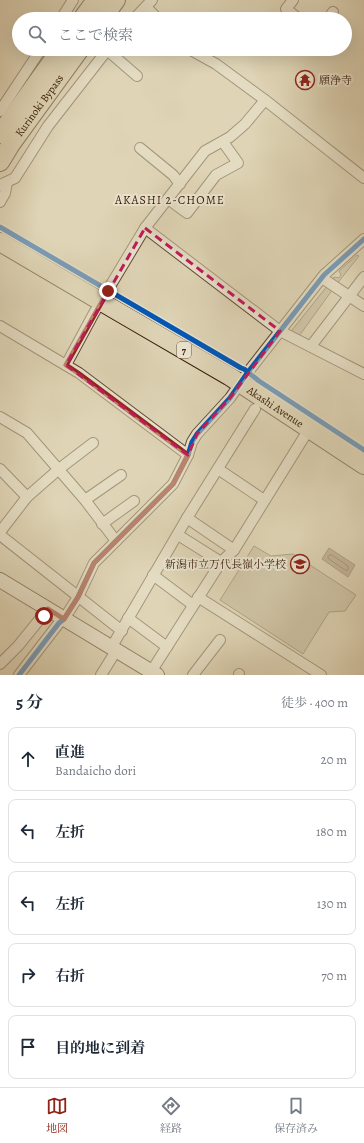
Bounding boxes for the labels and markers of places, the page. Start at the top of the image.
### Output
temple icon: 願浄寺 [294,69,316,91]
place label: 願浄寺 [319,73,352,88]
school or university icon: 新潟市立万代長嶺小学校 [289,553,311,575]
place label: 新潟市立万代長嶺小学校 [165,557,286,572]

